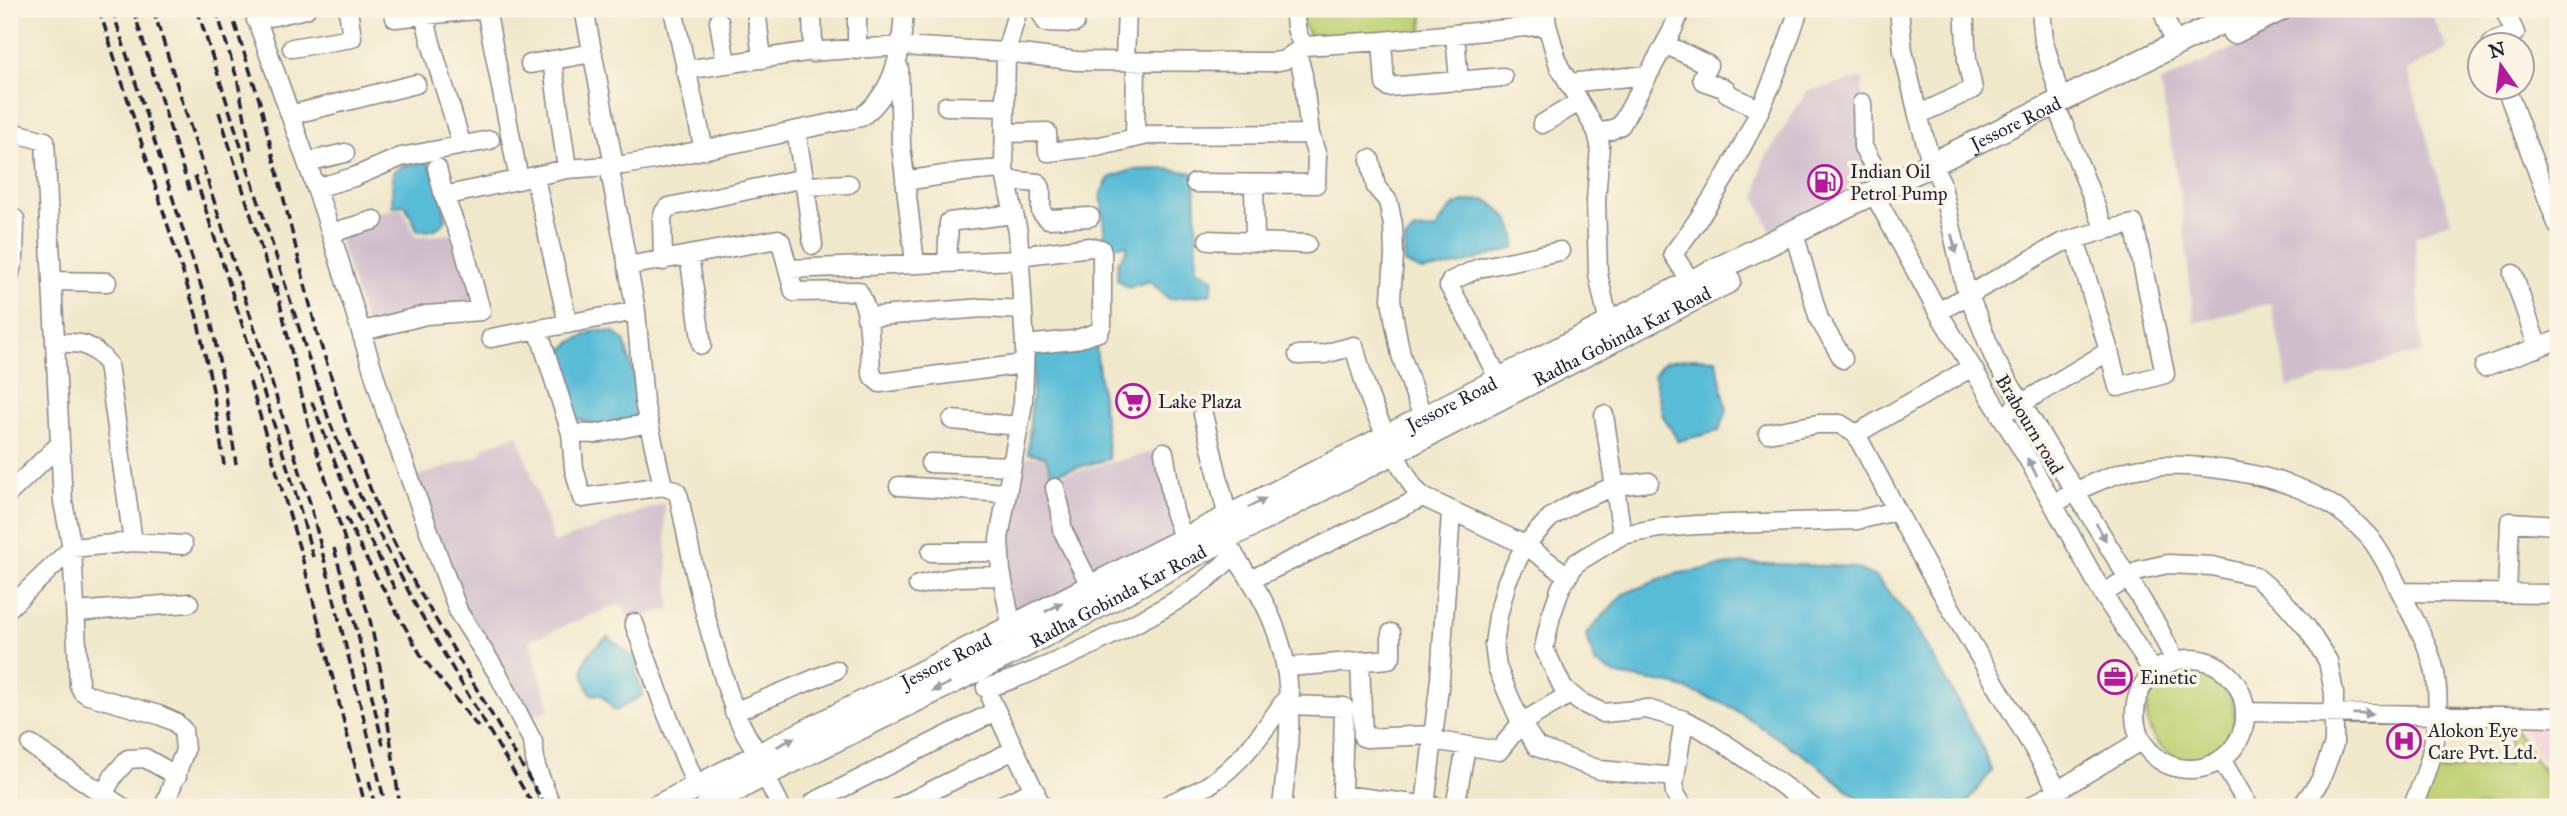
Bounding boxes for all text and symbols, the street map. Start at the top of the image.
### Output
north arrow [2466,32,2536,102]
text: N [2486,37,2508,63]
street label: Jessore Road [1965,91,2065,157]
place label: Indian Oil Petrol Pump [1850,160,1947,205]
fuel station icon: Indian Oil Petrol Pump [1806,163,1844,201]
one-way arrow [1949,233,1960,255]
street label: Radha Gobinda Kar Road [1529,281,1715,391]
street label: Brabourn road [1991,370,2069,479]
street label: Jessore Road [1401,371,1501,438]
supermarket icon: Lake Plaza [1114,382,1152,420]
place label: Lake Plaza [1158,390,1243,413]
one-way arrow [2026,457,2038,476]
one-way arrow [1247,498,1267,509]
one-way arrow [2095,523,2107,542]
street label: Radha Gobinda Kar Road [1026,540,1211,653]
one-way arrow [1045,601,1065,613]
street label: Jessore Road [895,628,996,695]
office icon: Einetic [2096,658,2134,696]
place label: Einetic [2140,666,2197,689]
one-way arrow [931,682,951,693]
one-way arrow [2352,708,2374,720]
place label: Alokon Eye Care Pvt. Ltd. [2427,719,2537,764]
hospital icon: Alokon Eye Care Pvt. Ltd. [2385,722,2423,760]
one-way arrow [776,737,796,748]

